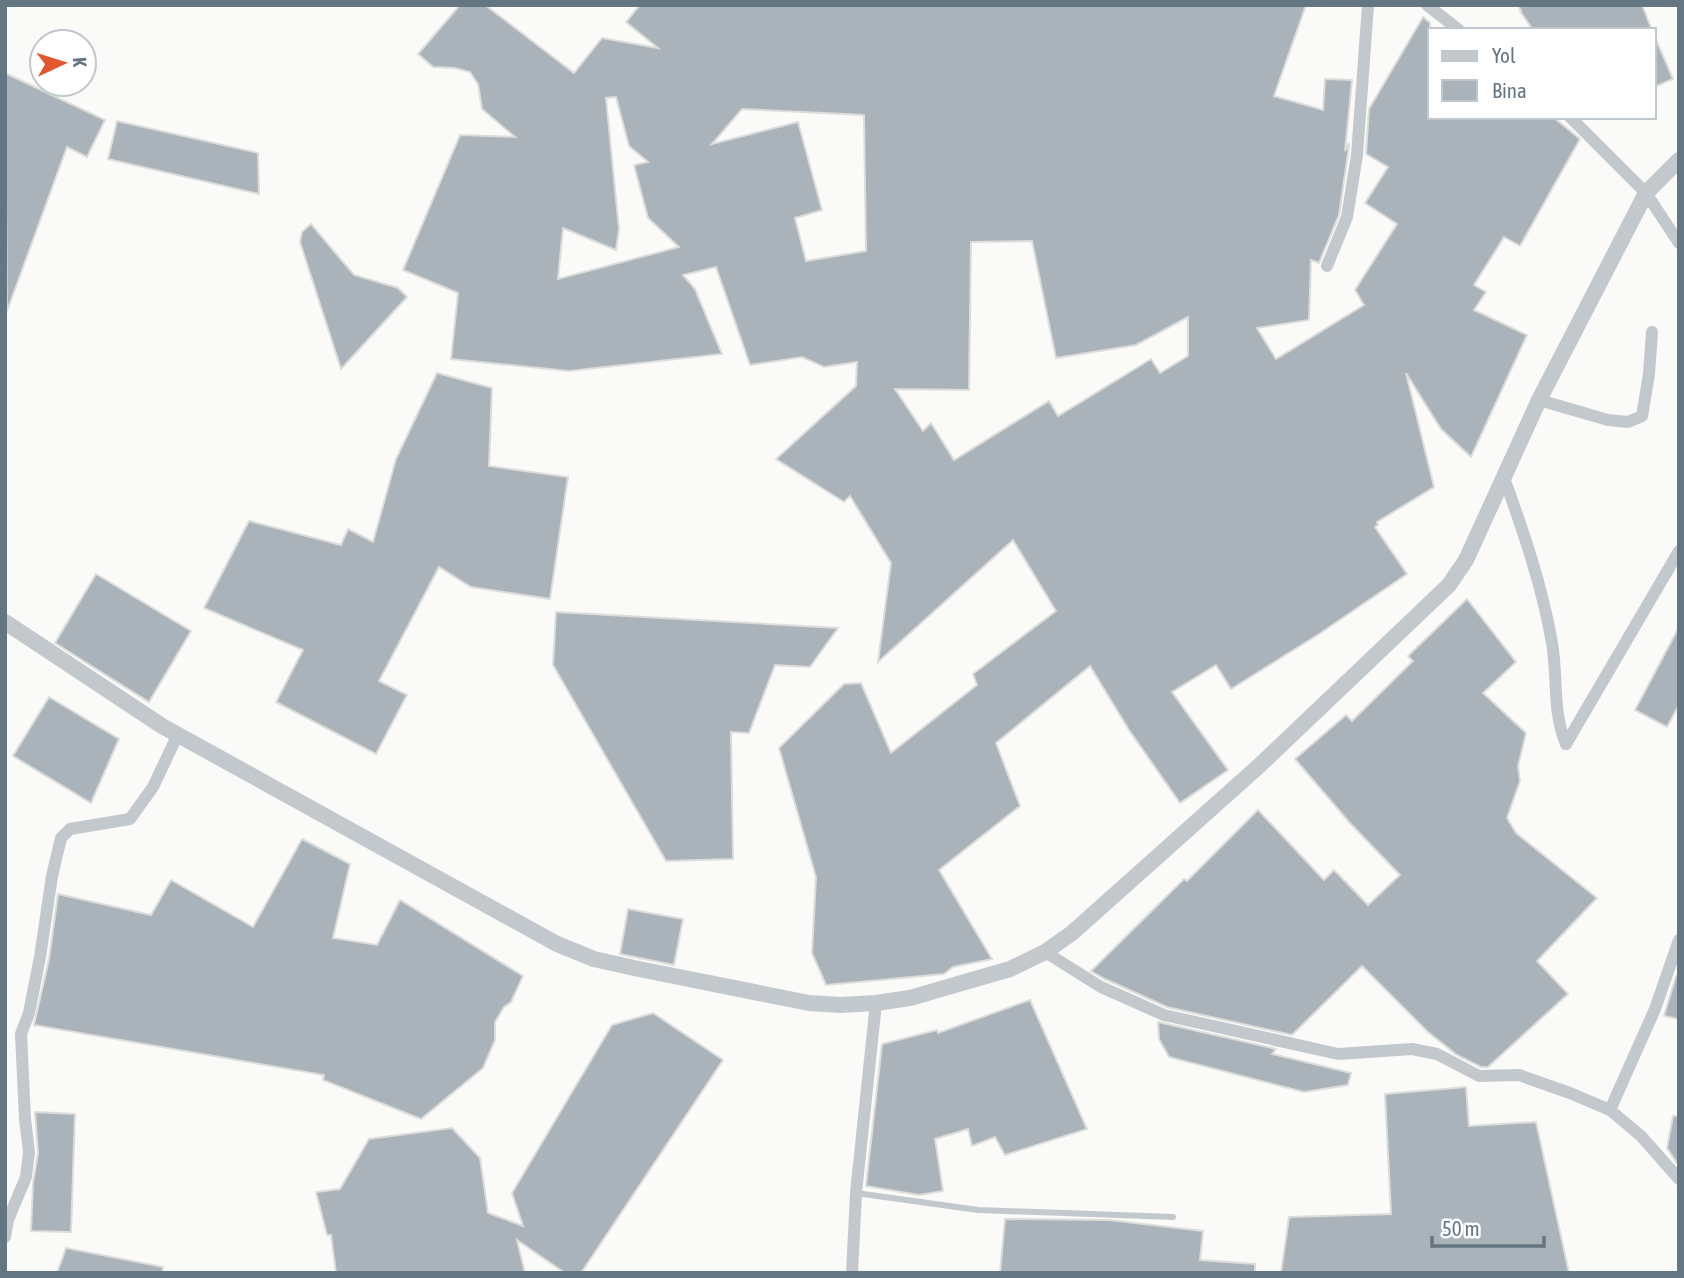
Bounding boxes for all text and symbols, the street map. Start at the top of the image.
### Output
north arrow [28,28,98,98]
legend [1428,28,1656,119]
text: Yol [1492,43,1516,67]
text: K [69,56,91,68]
text: Bina [1492,78,1527,102]
scale bar [1432,1204,1544,1248]
text: 50 m [1442,1216,1480,1240]

